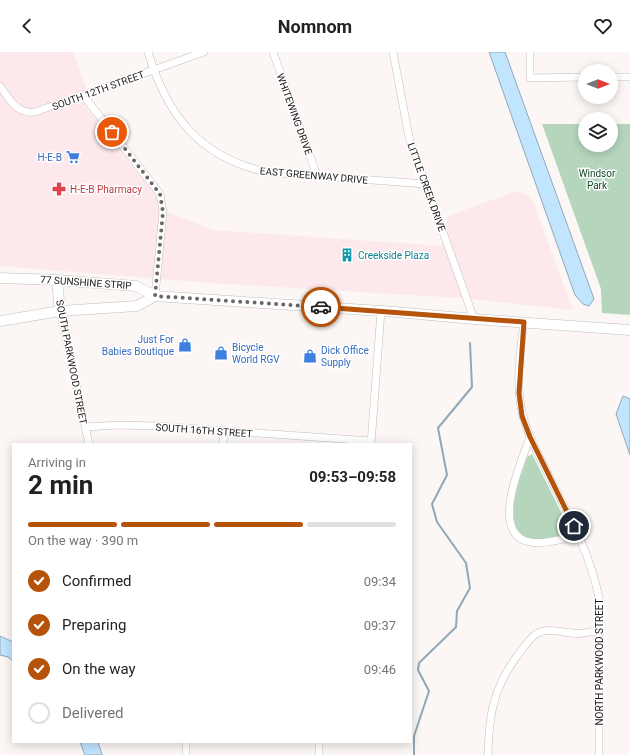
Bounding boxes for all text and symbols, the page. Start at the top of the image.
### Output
icon: back [16,15,38,37]
icon: heart [592,15,614,37]
text: Nomnom [278,16,352,37]
north arrow [578,64,618,104]
map controls [578,64,618,152]
street label: SOUTH 12TH STREET [51,69,146,112]
street label: WHITEWING DRIVE [275,72,314,157]
button: layers [578,112,618,152]
pin [95,115,129,149]
icon: bag [101,121,123,143]
street label: LITTLE CREEK DRIVE [405,141,448,233]
supermarket icon: H-E-B [65,149,81,165]
place label: H-E-B [37,152,62,163]
street label: EAST GREENWAY DRIVE [259,165,369,186]
park label: Windsor Park [579,168,616,191]
pharmacy icon: H-E-B Pharmacy [51,181,67,197]
place label: H-E-B Pharmacy [70,184,142,195]
building icon: Creekside Plaza [339,247,355,263]
place label: Creekside Plaza [358,250,429,261]
street label: 77 SUNSHINE STRIP [40,274,132,291]
courier [301,287,341,327]
icon: car [310,296,332,318]
street label: SOUTH PARKWOOD STREET [54,299,89,425]
place label: Just For Babies Boutique [102,334,175,357]
shop icon: Just For Babies Boutique [177,337,193,353]
place label: Bicycle World RGV [232,342,280,365]
shop icon: Bicycle World RGV [213,345,229,361]
place label: Dick Office Supply [321,345,369,368]
shop icon: Dick Office Supply [302,348,318,364]
street label: SOUTH 16TH STREET [155,422,253,439]
text: Arriving in [28,455,86,470]
text: 09:53–09:58 [309,468,396,486]
text: 2 min [28,470,93,500]
pin [557,509,591,543]
icon: home [563,515,585,537]
text: On the way · 390 m [28,533,138,548]
icon: check [28,570,50,592]
text: Confirmed [62,572,132,590]
text: 09:34 [364,574,396,589]
street label: NORTH PARKWOOD STREET [594,598,605,726]
icon: check [28,614,50,636]
text: Preparing [62,616,126,634]
text: 09:37 [364,618,396,633]
icon: check [28,658,50,680]
text: On the way [62,660,136,678]
text: 09:46 [364,662,396,677]
text: Delivered [62,704,124,722]

